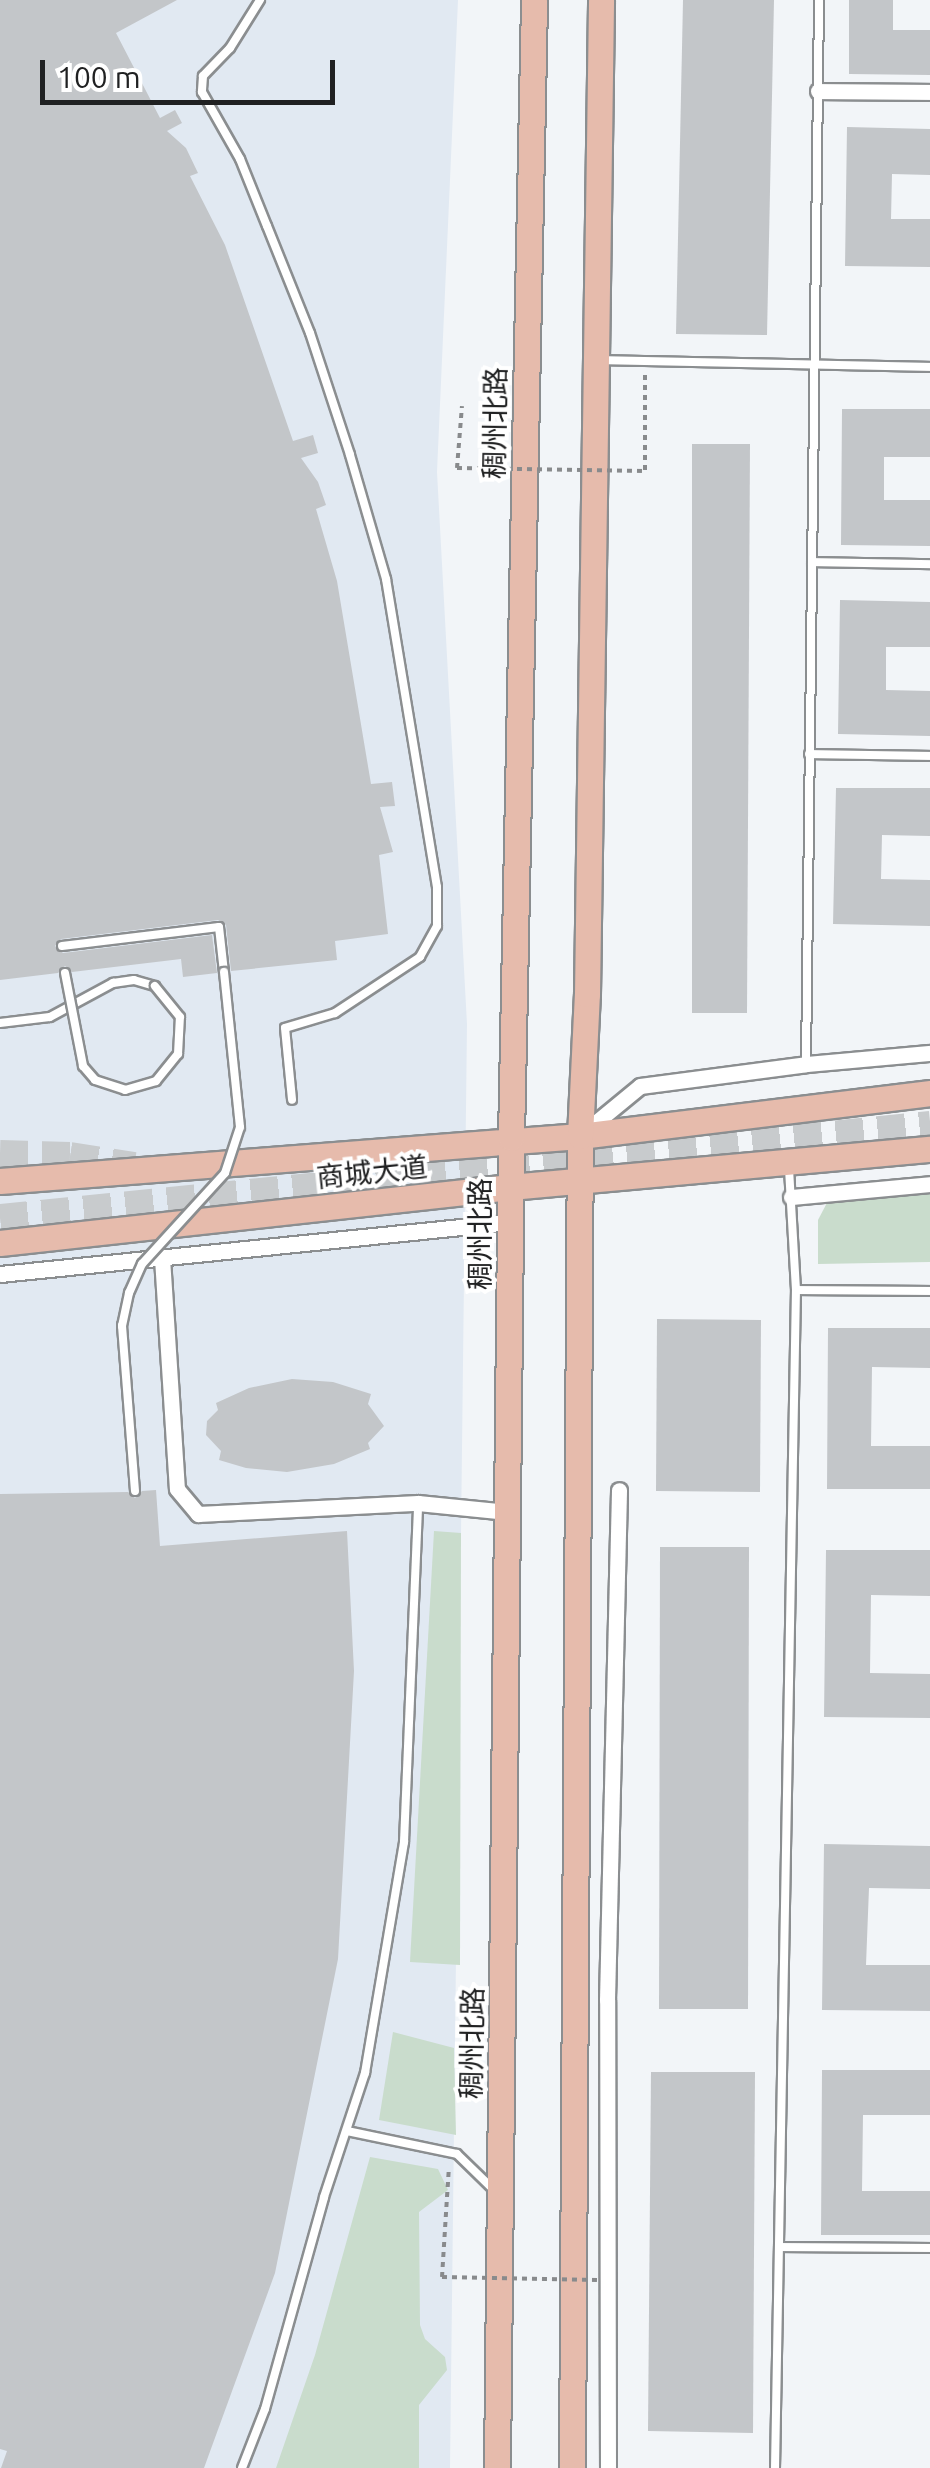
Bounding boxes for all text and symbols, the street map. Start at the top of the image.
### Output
scale bar [45,40,340,102]
text: 100 m [57,60,141,94]
street label: 稠州北路 [477,367,513,479]
street label: 商城大道 [315,1149,429,1195]
street label: 稠州北路 [463,1178,497,1290]
street label: 稠州北路 [454,1987,490,2099]

